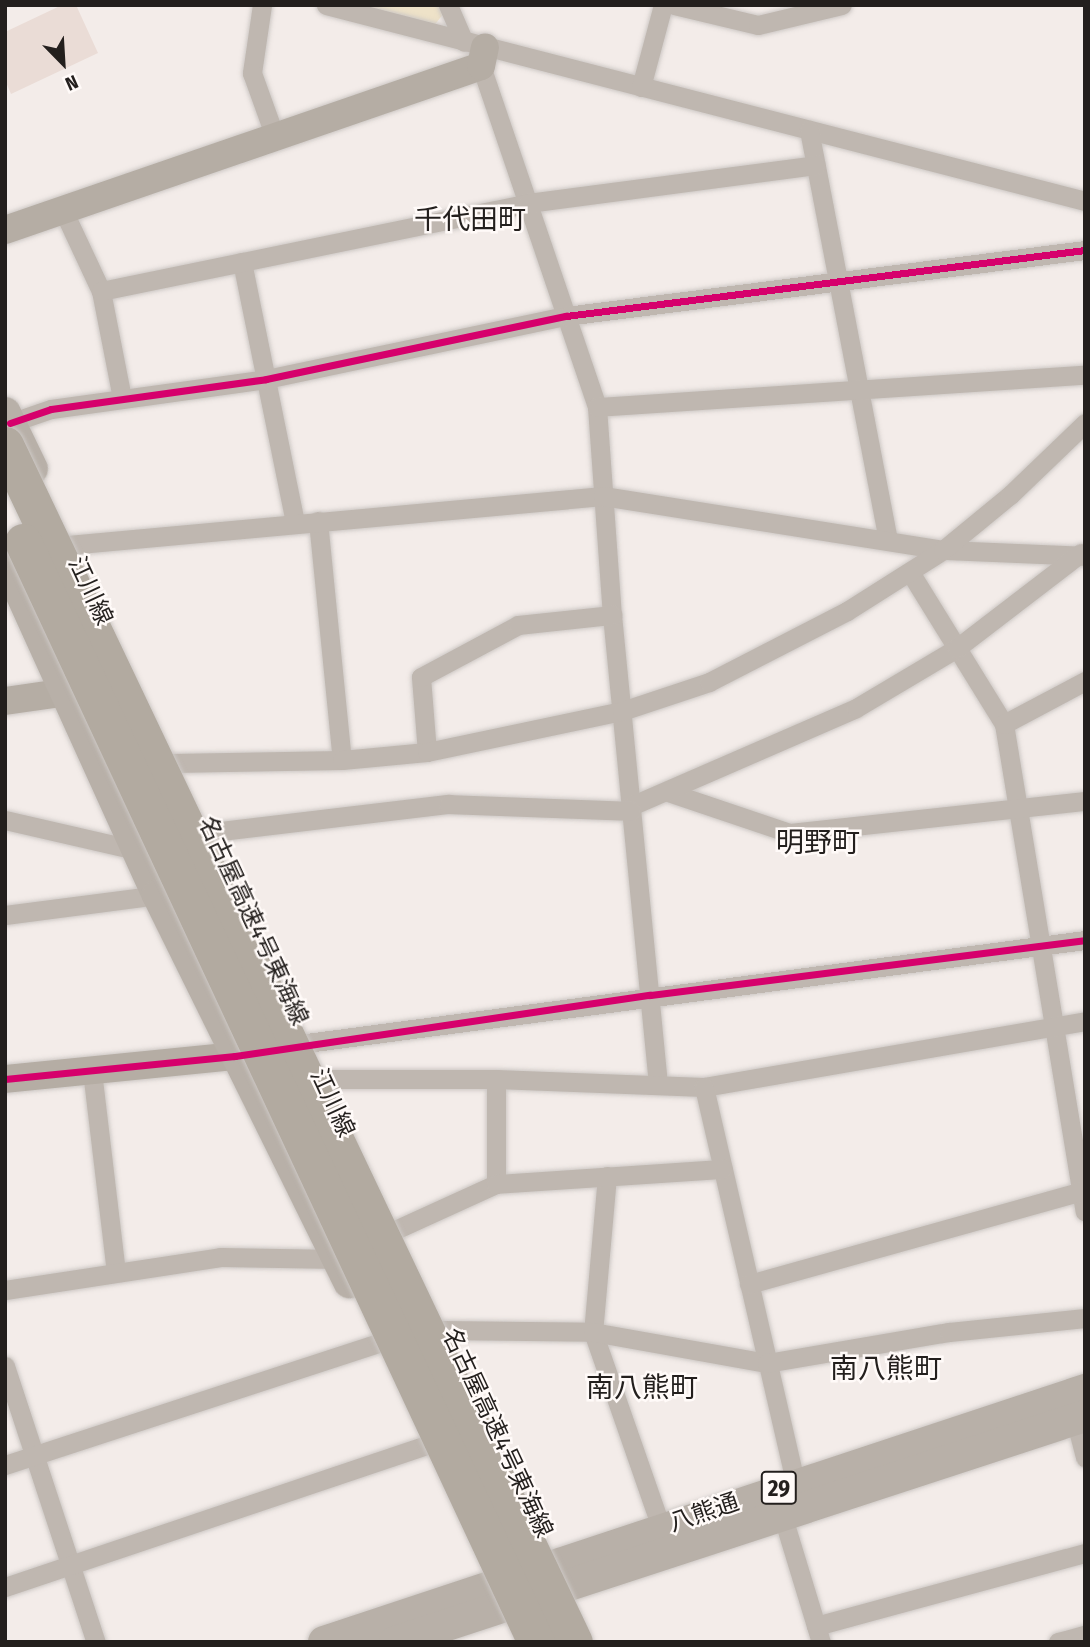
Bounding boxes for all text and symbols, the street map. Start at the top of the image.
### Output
north arrow [28,28,98,98]
text: N [62,70,82,95]
district label: 千代田町 [414,203,526,237]
street label: 江川線 [62,552,118,630]
street label: 名古屋高速4号東海線 [192,812,314,1030]
district label: 明野町 [776,826,860,860]
street label: 江川線 [304,1064,360,1142]
street label: 名古屋高速4号東海線 [436,1324,558,1542]
district label: 南八熊町 [830,1352,942,1386]
district label: 南八熊町 [586,1371,698,1405]
road number: 29 [760,1469,798,1508]
street label: 八熊通 [665,1488,743,1538]

